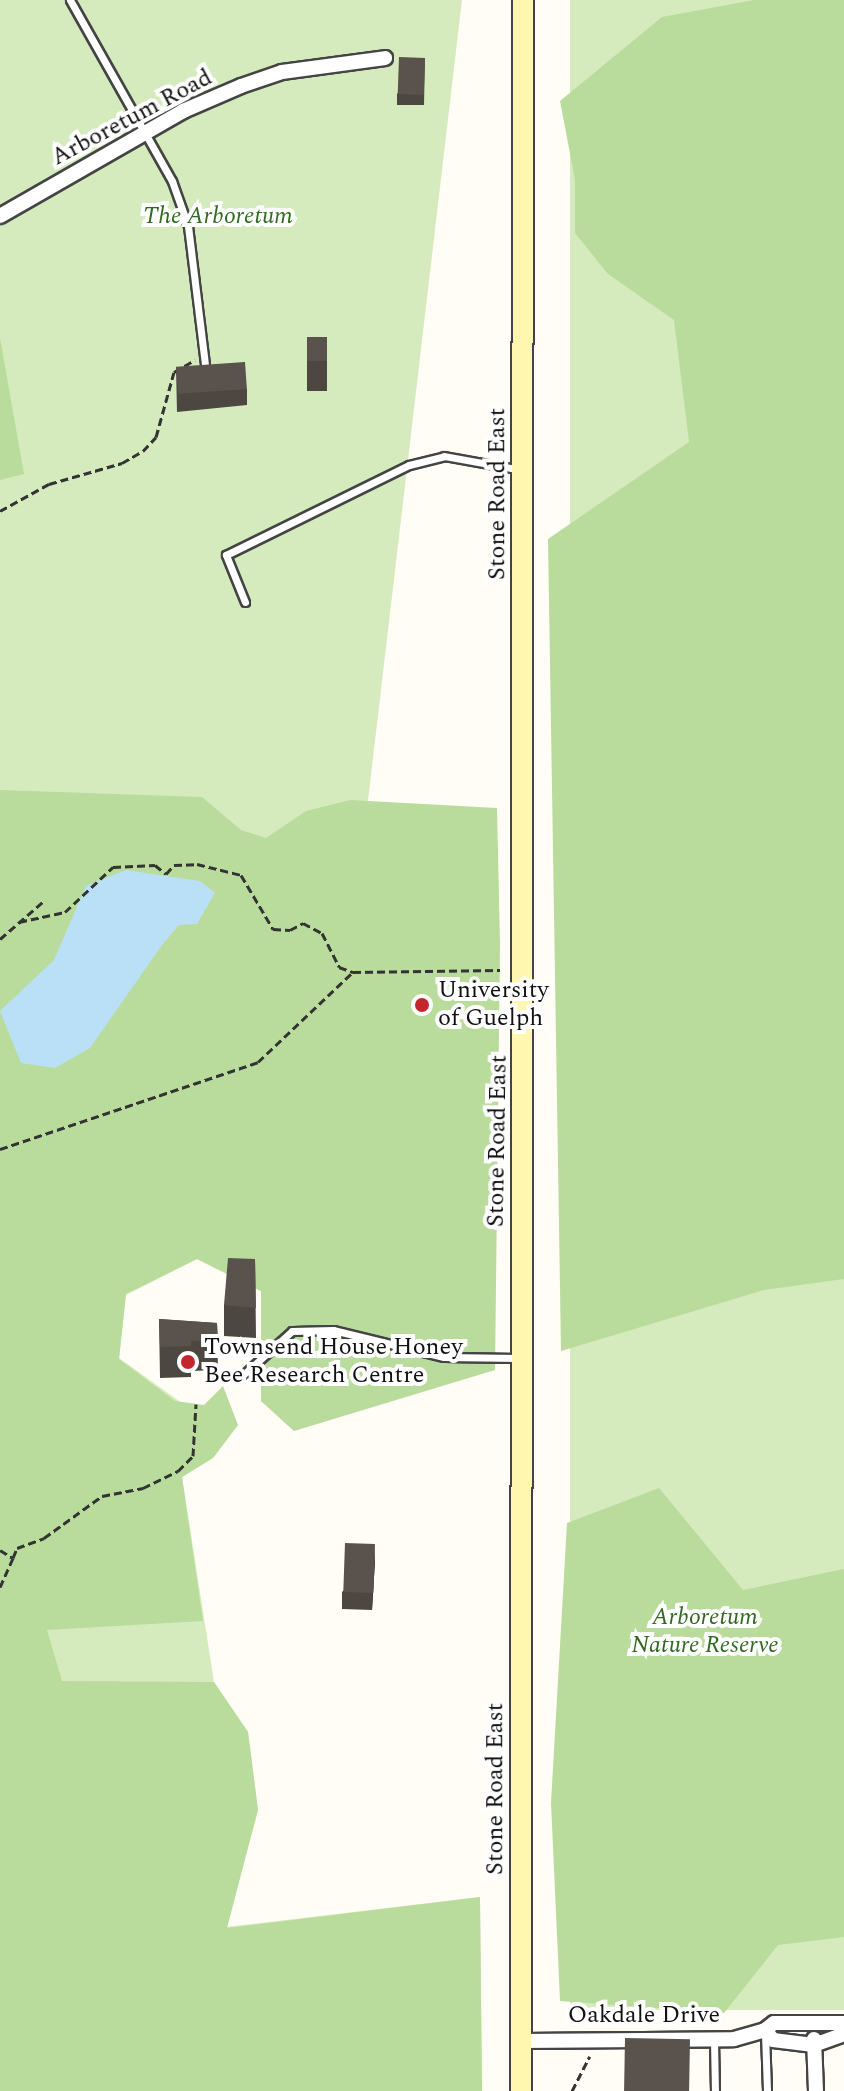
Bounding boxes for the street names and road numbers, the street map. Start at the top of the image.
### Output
street label: Arboretum Road [47,64,217,172]
street label: Stone Road East [484,408,512,580]
street label: Stone Road East [482,1055,514,1227]
street label: Stone Road East [482,1703,510,1875]
street label: Oakdale Drive [568,2002,720,2030]

